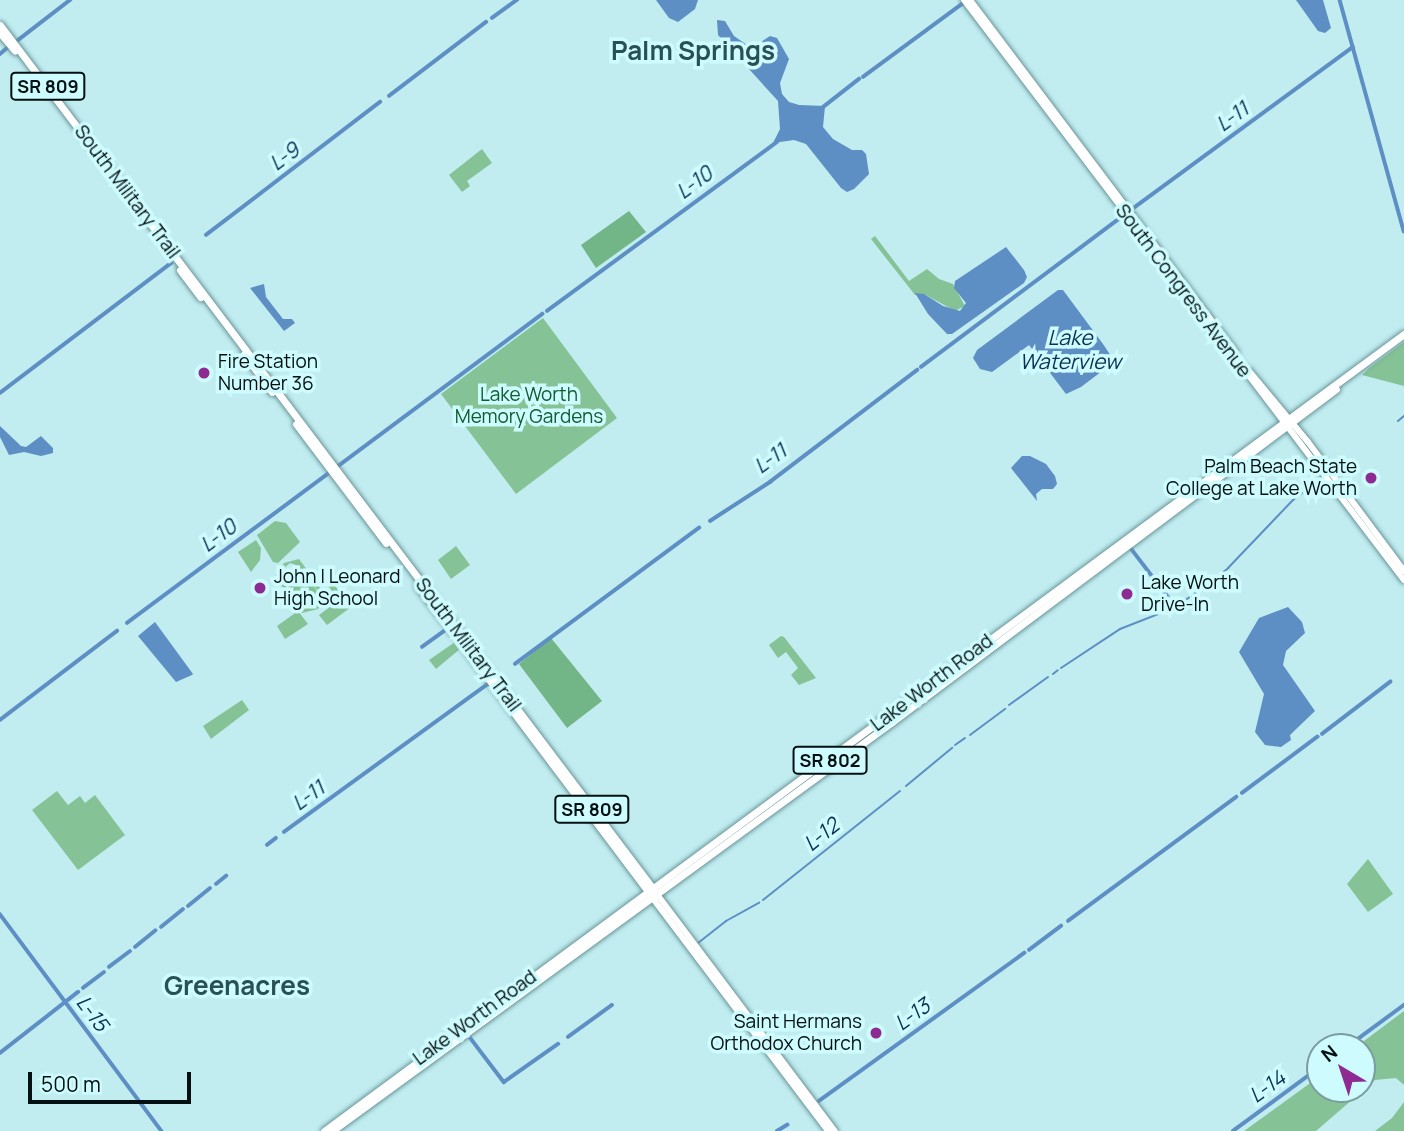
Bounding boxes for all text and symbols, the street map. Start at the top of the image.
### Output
district label: Palm Springs [611,35,775,67]
road number: SR 809 [9,72,86,100]
water label: L-11 [1211,96,1253,136]
street label: South Military Trail [69,121,185,263]
water label: L-9 [264,137,304,175]
water label: L-10 [671,160,717,204]
street label: South Congress Avenue [1110,200,1256,382]
water label: Lake Waterview [1019,324,1121,374]
place label: Fire Station Number 36 [218,351,318,395]
marker: Fire Station Number 36 [196,365,212,381]
park label: Lake Worth Memory Gardens [455,384,603,428]
water label: L-11 [749,438,791,478]
place label: Palm Beach State College at Lake Worth [1166,456,1357,500]
marker: Palm Beach State College at Lake Worth [1363,470,1379,486]
water label: L-10 [195,513,241,557]
place label: John I Leonard High School [274,566,400,610]
place label: Lake Worth Drive-In [1141,572,1239,616]
street label: South Military Trail [410,574,526,716]
marker: John I Leonard High School [252,580,268,596]
marker: Lake Worth Drive-In [1119,586,1135,602]
street label: Lake Worth Road [867,630,997,736]
road number: SR 802 [792,746,868,774]
water label: L-11 [287,775,329,815]
road number: SR 809 [554,794,630,824]
water label: L-12 [798,812,844,856]
street label: Lake Worth Road [409,966,541,1070]
district label: Greenacres [164,970,310,1002]
water label: L-15 [71,990,115,1036]
water label: L-13 [889,993,935,1035]
place label: Saint Hermans Orthodox Church [711,1011,862,1055]
marker: Saint Hermans Orthodox Church [868,1025,884,1041]
north arrow [1306,1033,1376,1103]
text: N [1316,1039,1343,1068]
scale bar [32,1058,194,1102]
water label: L-14 [1244,1065,1290,1107]
text: 500 m [41,1070,101,1098]

